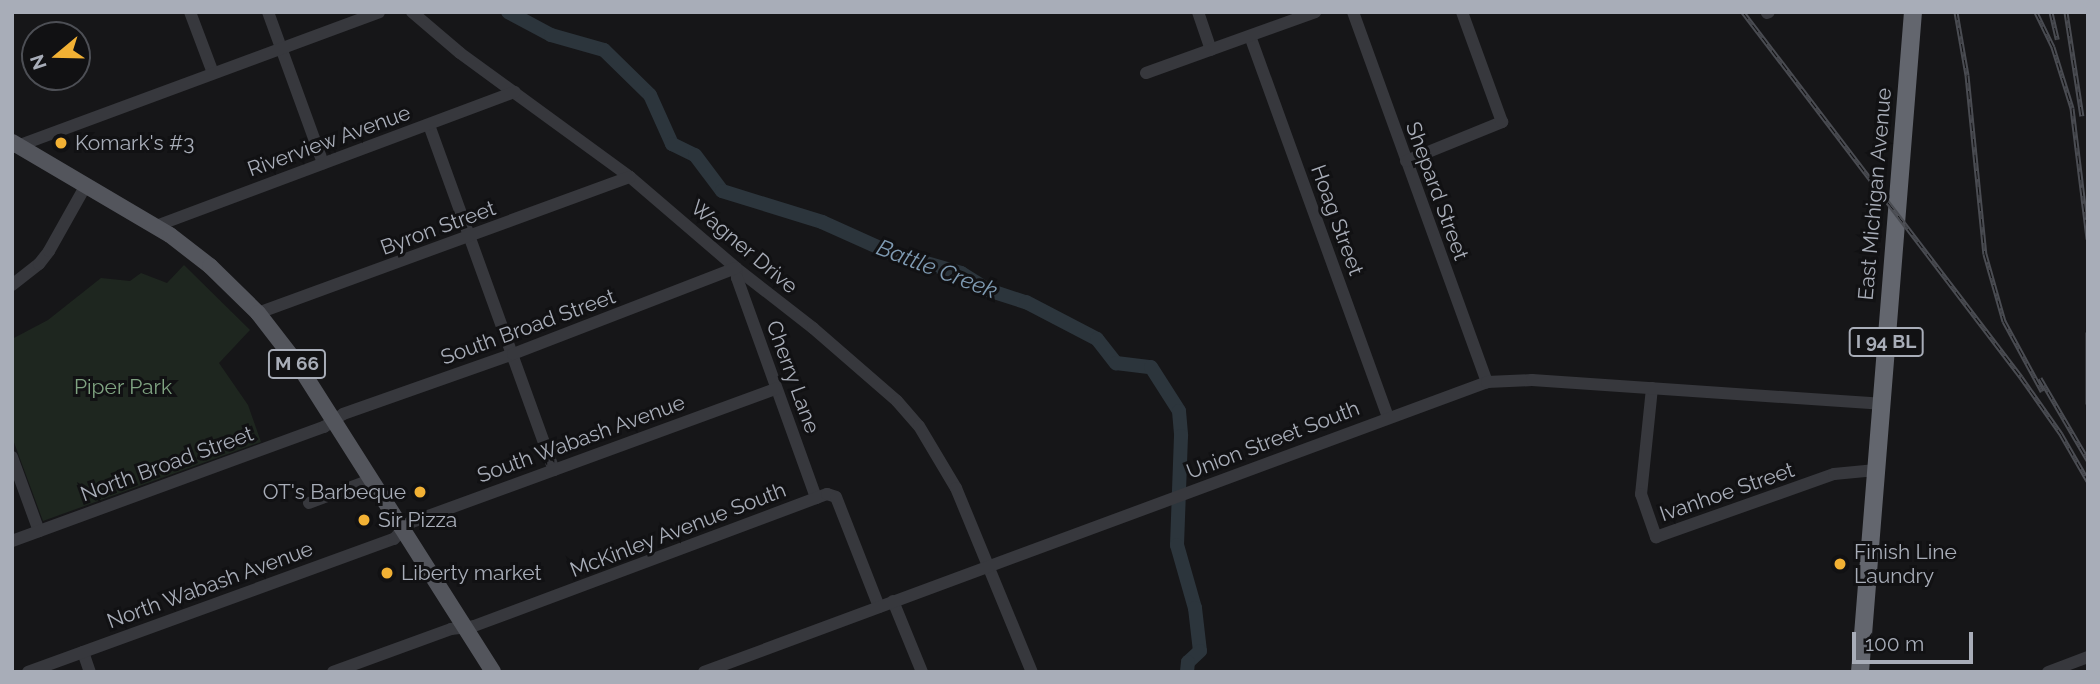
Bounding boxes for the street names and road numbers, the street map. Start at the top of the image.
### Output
street label: East Michigan Avenue [1853,86,1897,302]
street label: Riverview Avenue [244,100,414,182]
street label: Shepard Street [1400,118,1474,264]
street label: Hoag Street [1305,161,1369,279]
street label: Wagner Drive [685,195,803,299]
street label: Byron Street [377,196,499,260]
street label: South Broad Street [437,284,619,370]
street label: Cherry Lane [761,317,825,437]
road number: I 94 BL [1848,326,1924,358]
road number: M 66 [267,348,327,380]
street label: South Wabash Avenue [473,389,689,489]
street label: Union Street South [1183,395,1363,485]
street label: North Broad Street [77,421,257,507]
street label: Ivanhoe Street [1656,457,1798,527]
street label: McKinley Avenue South [566,477,790,583]
street label: North Wabash Avenue [103,536,317,634]

